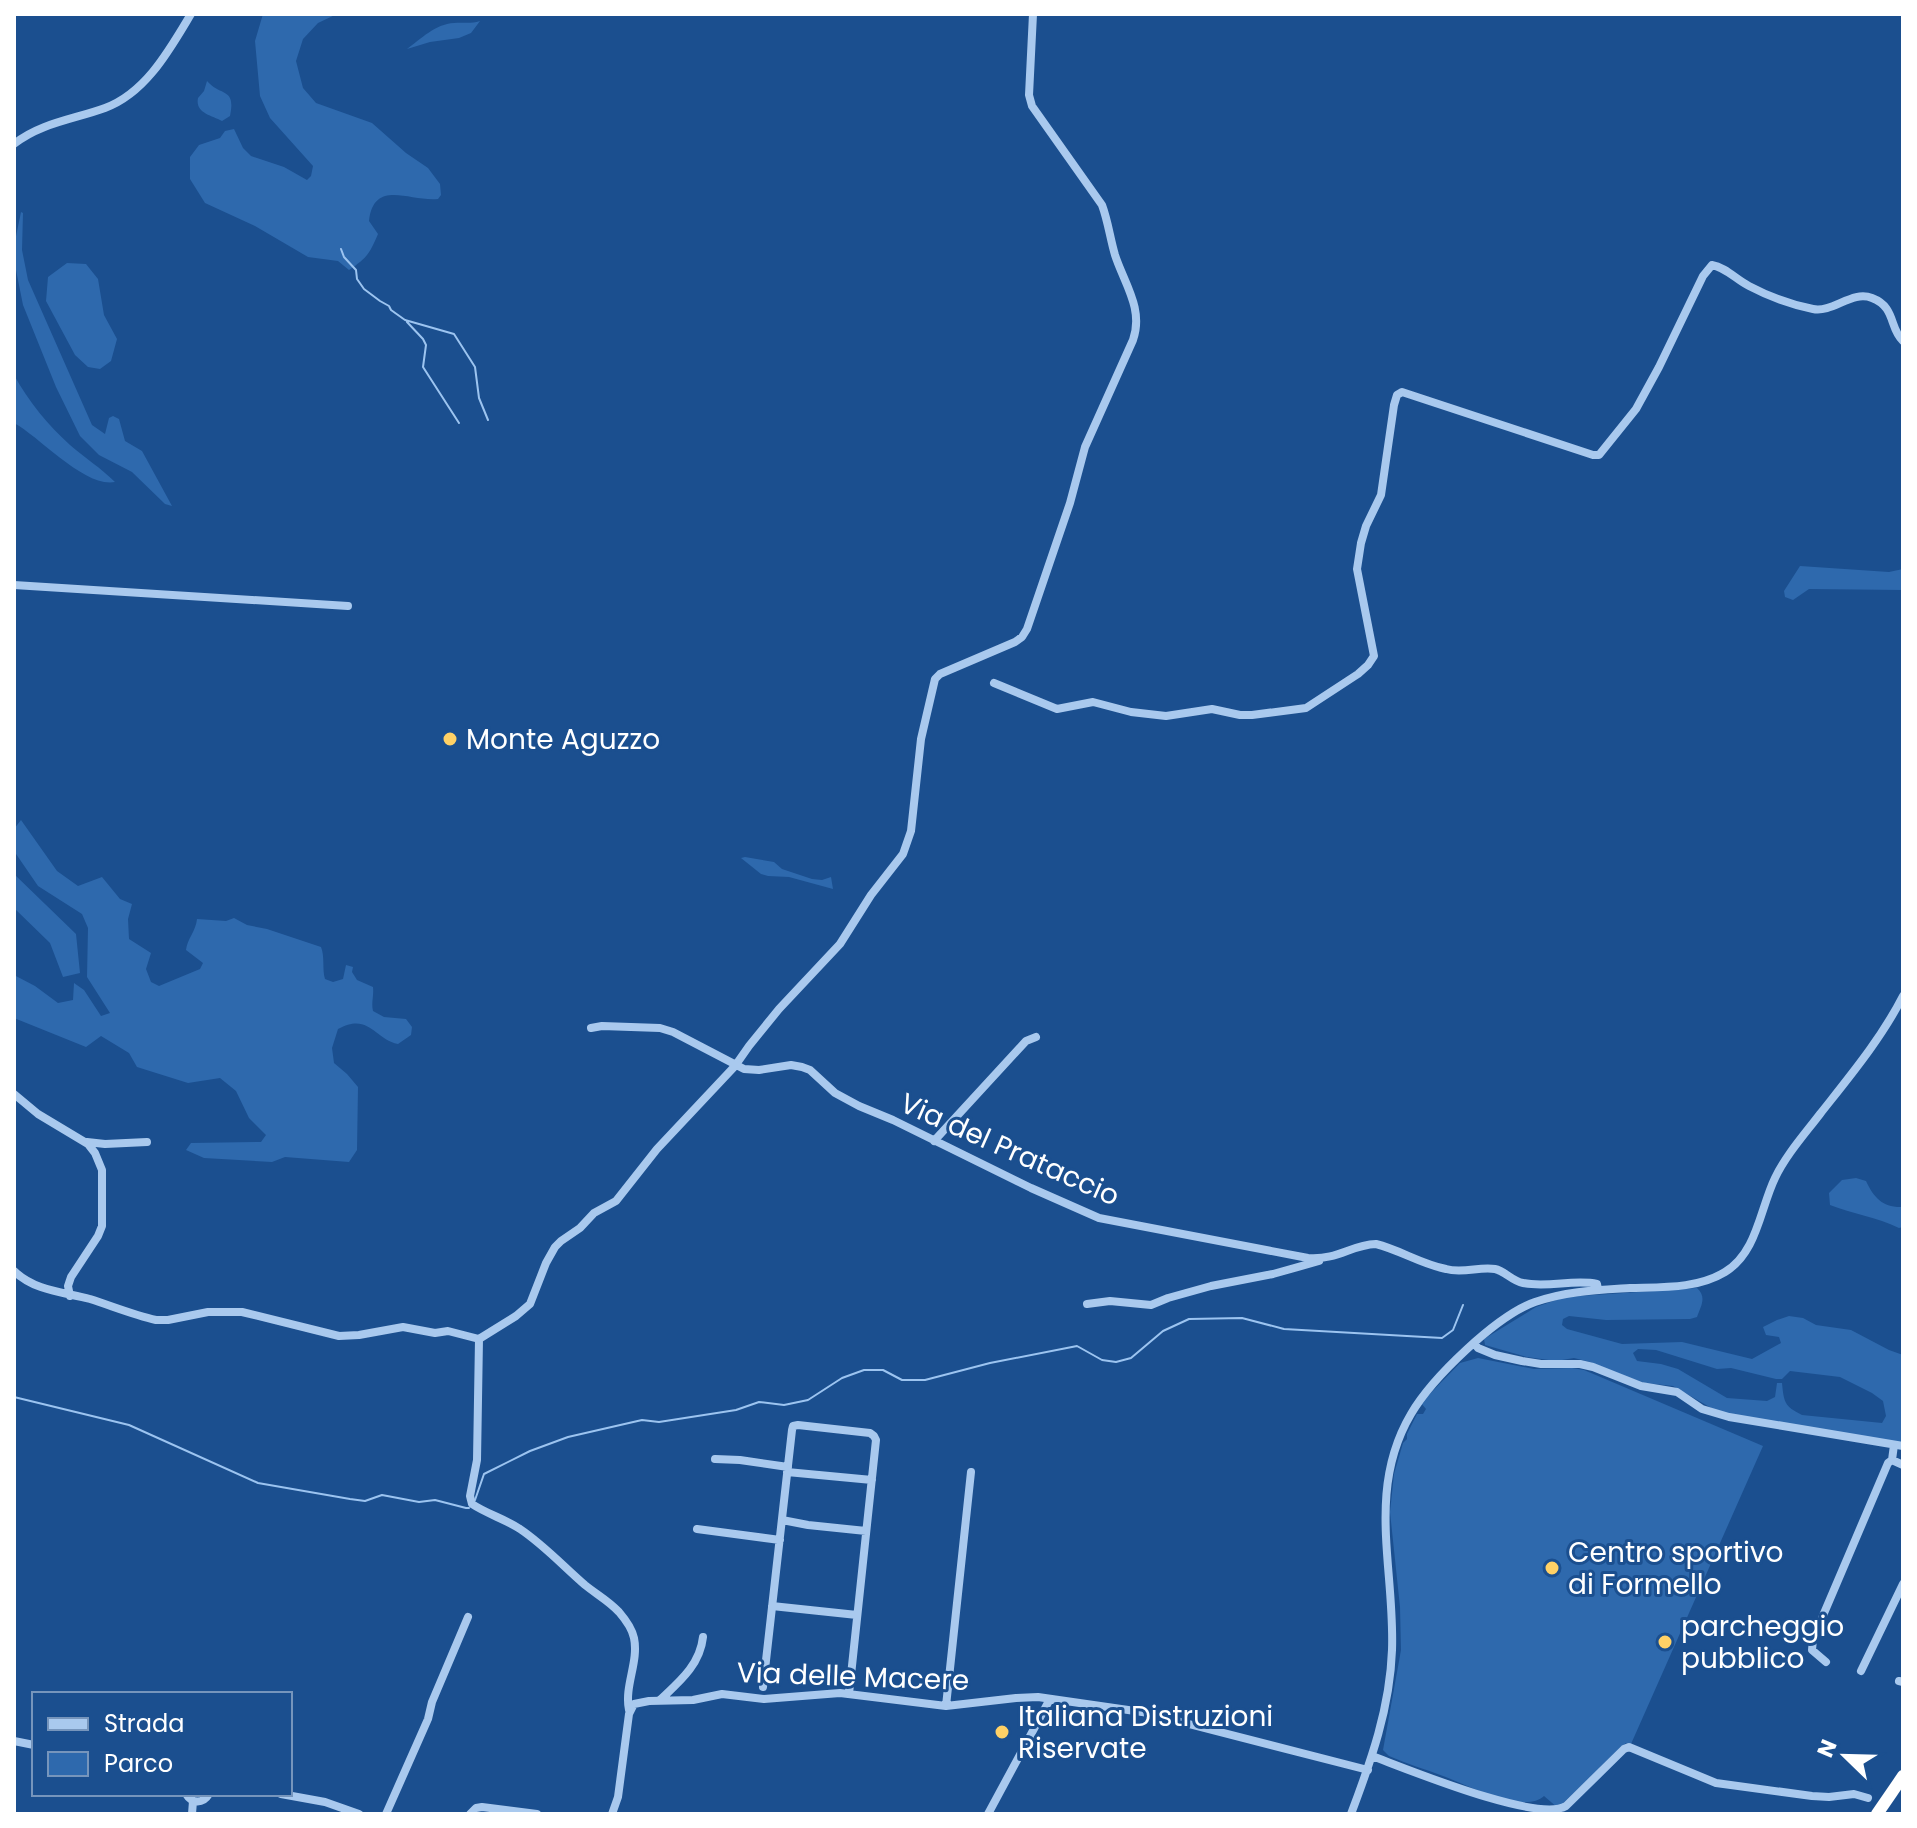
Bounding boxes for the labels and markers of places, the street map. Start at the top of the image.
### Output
place label: Monte Aguzzo [466,720,660,759]
marker: Monte Aguzzo [441,730,459,748]
place label: Centro sportivo di Formello [1568,1533,1784,1604]
marker: Centro sportivo di Formello [1543,1559,1561,1577]
place label: parcheggio pubblico [1681,1607,1844,1678]
marker: parcheggio pubblico [1656,1633,1674,1651]
place label: Italiana Distruzioni Riservate [1018,1697,1273,1768]
marker: Italiana Distruzioni Riservate [993,1723,1011,1741]

